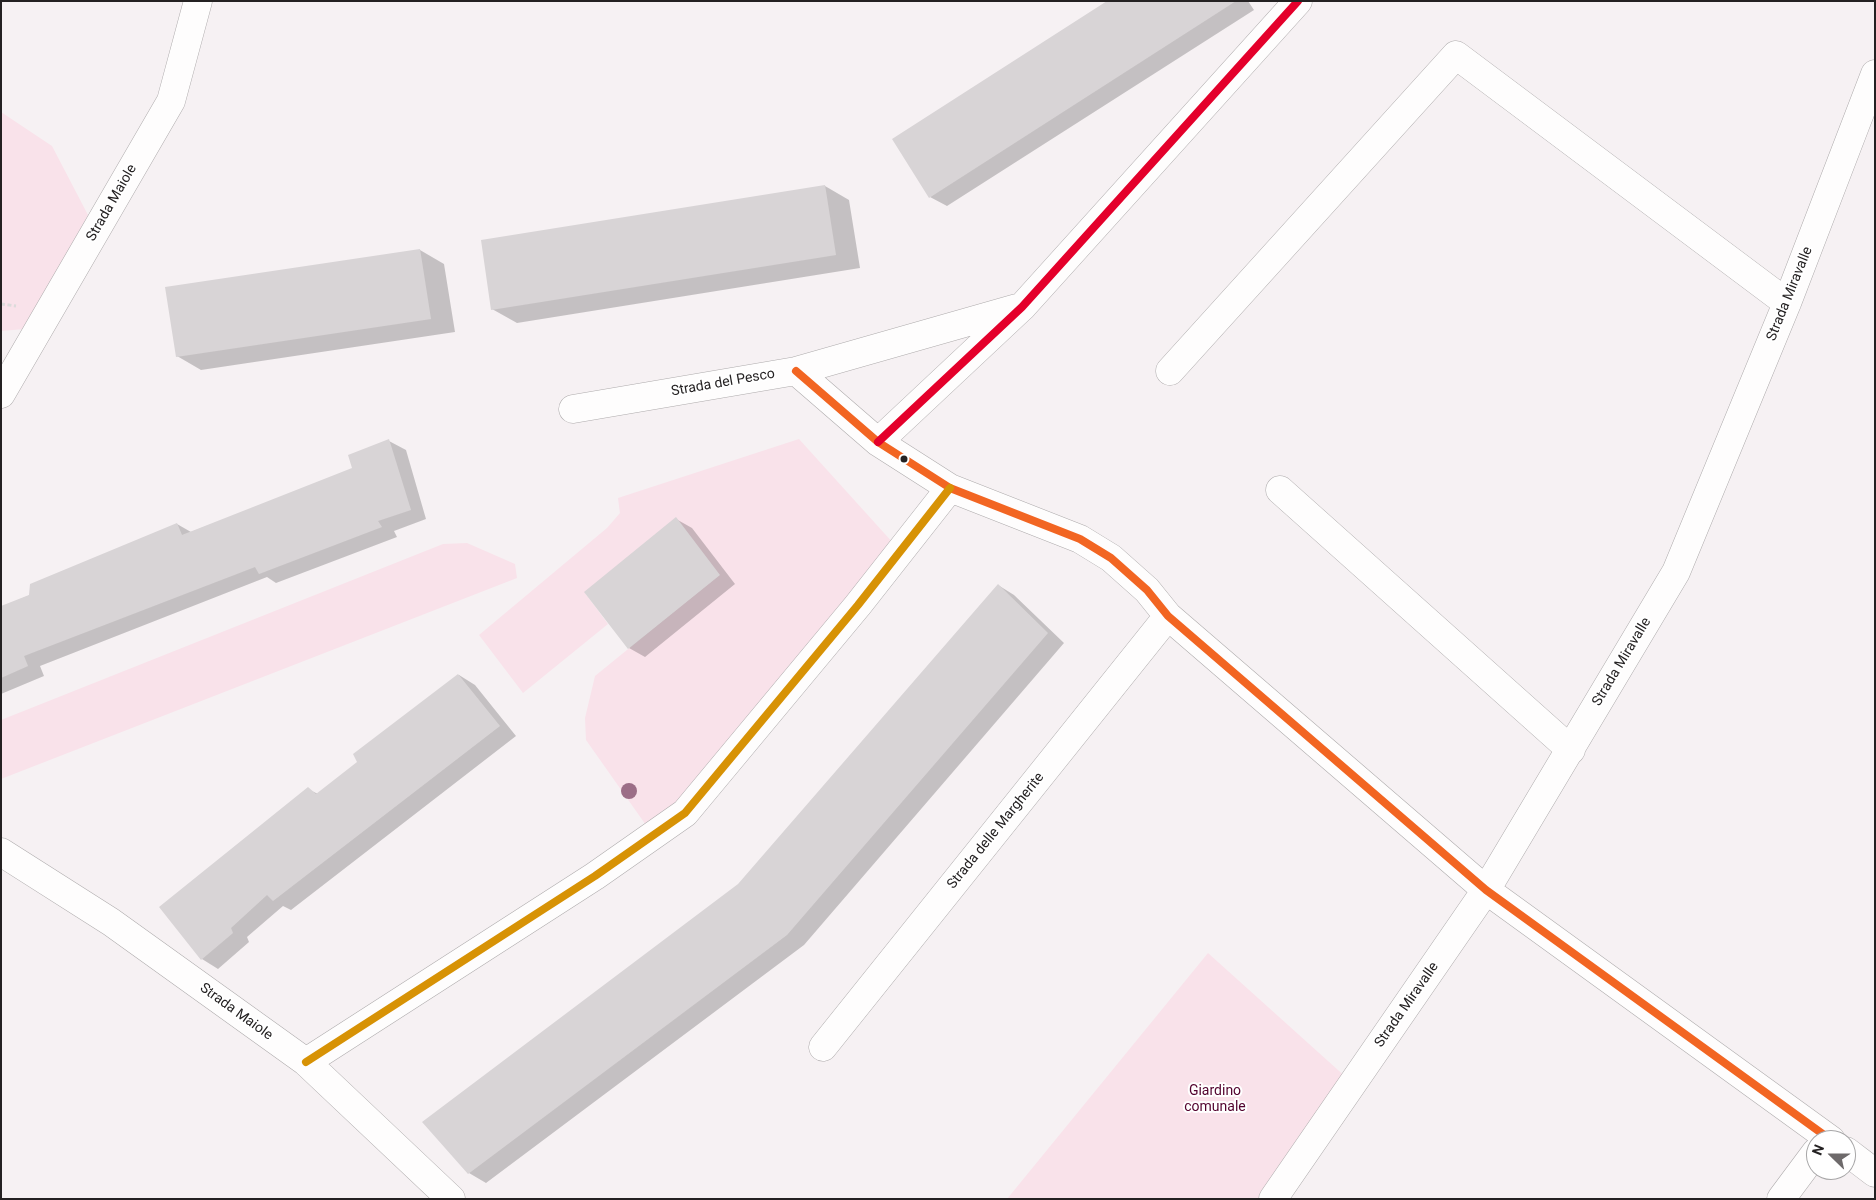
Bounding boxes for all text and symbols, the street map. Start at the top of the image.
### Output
street label: Strada Maiole [83,162,141,244]
street label: Strada Miravalle [1763,244,1817,344]
street label: Strada del Pesco [670,366,776,400]
unlabelled marker [899,454,909,464]
street label: Strada Miravalle [1589,615,1655,709]
street label: Strada delle Margherite [944,770,1048,892]
street label: Strada Miravalle [1371,959,1443,1051]
street label: Strada Maiole [196,980,276,1044]
park label: Giardino comunale [1184,1083,1246,1116]
north arrow [1806,1130,1856,1180]
text: N [1809,1142,1827,1157]

